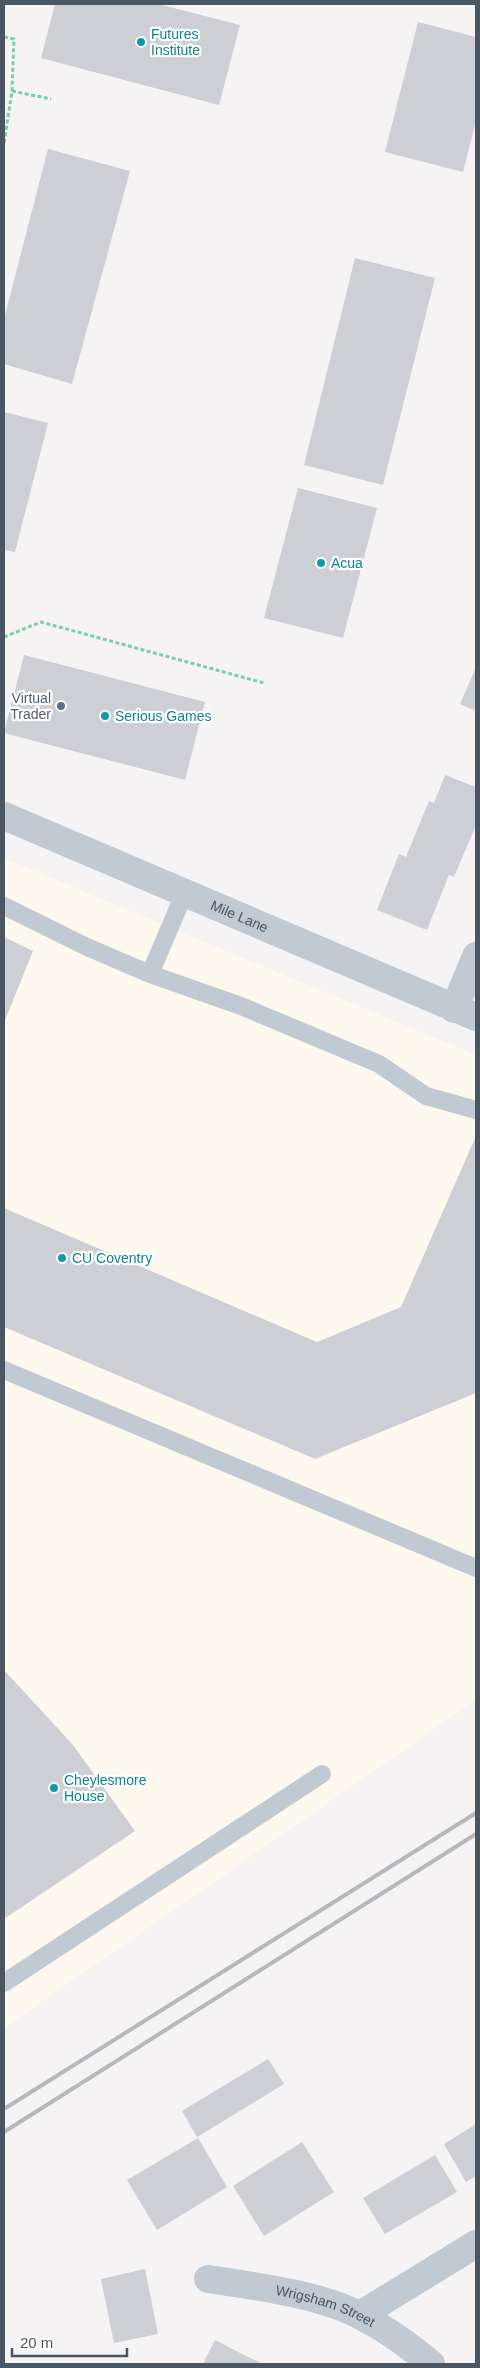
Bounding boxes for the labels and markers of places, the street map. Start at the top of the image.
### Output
place label: Futures Institute [151,26,200,58]
marker: Futures Institute [135,36,147,48]
place label: Acua [331,555,363,571]
marker: Acua [315,557,327,569]
place label: Virtual Trader [10,690,51,722]
marker: Virtual Trader [55,700,67,712]
place label: Serious Games [115,708,211,724]
marker: Serious Games [99,710,111,722]
place label: CU Coventry [72,1250,152,1266]
marker: CU Coventry [56,1252,68,1264]
place label: Cheylesmore House [64,1772,147,1804]
marker: Cheylesmore House [48,1782,60,1794]

